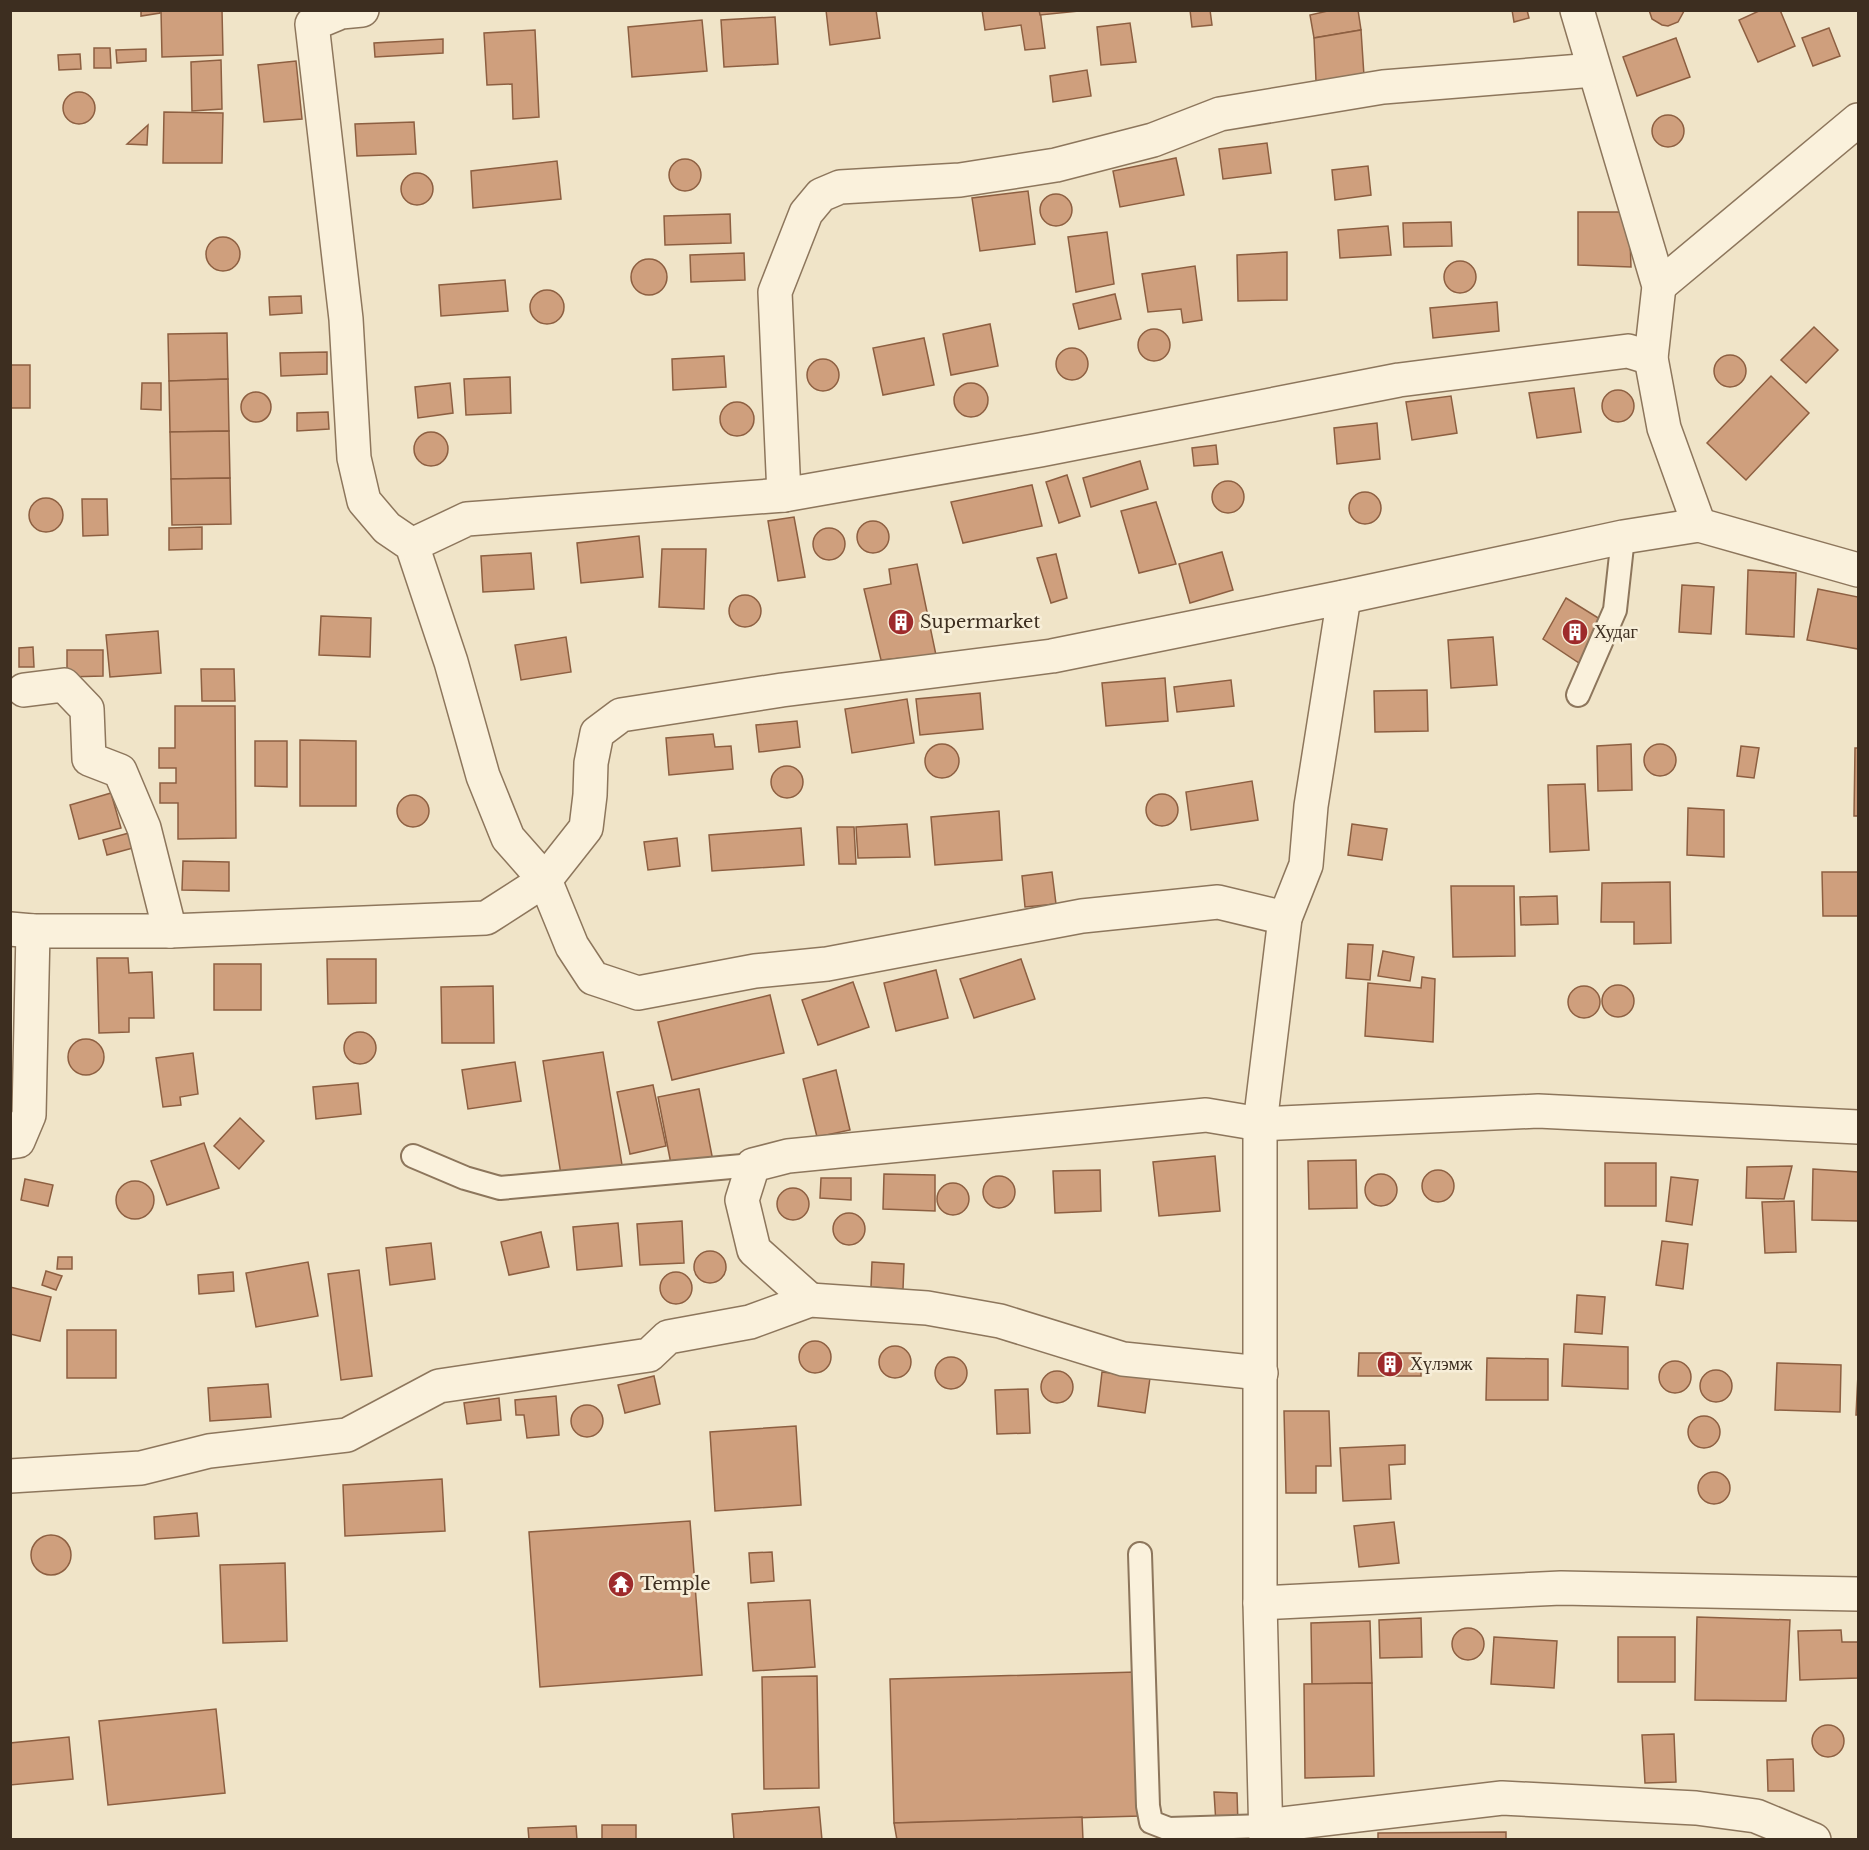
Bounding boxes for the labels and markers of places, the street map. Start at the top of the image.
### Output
building icon: Supermarket [886,607,916,637]
place label: Supermarket [920,611,1040,633]
building icon: Худаг [1560,617,1590,647]
place label: Худаг [1594,621,1638,643]
building icon: Хүлэмж [1375,1349,1405,1379]
place label: Хүлэмж [1410,1353,1473,1375]
temple icon: Temple [606,1569,636,1599]
place label: Temple [640,1573,711,1595]

